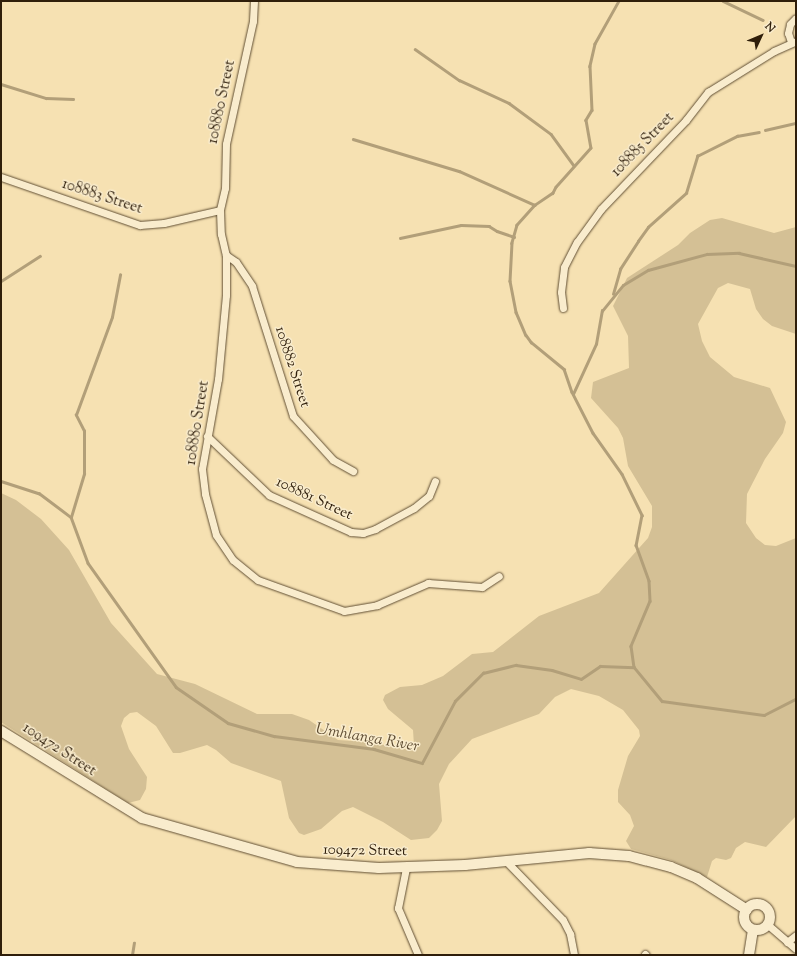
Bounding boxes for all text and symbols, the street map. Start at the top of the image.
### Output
north arrow [741,16,781,56]
text: N [761,19,778,36]
street label: 108880 Street [204,58,240,146]
street label: 108885 Street [608,109,678,181]
street label: 108883 Street [60,176,144,218]
street label: 108882 Street [270,324,314,410]
street label: 108880 Street [182,379,214,467]
street label: 108881 Street [273,473,355,525]
street label: 109472 Street [19,720,99,780]
water label: Umhlanga River [314,720,420,758]
street label: 109472 Street [323,841,407,861]

